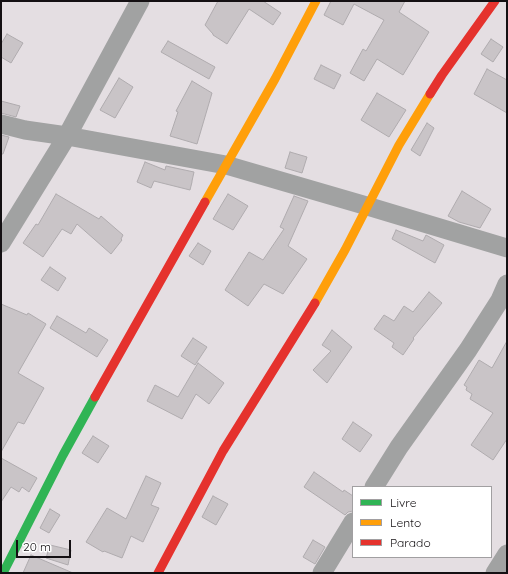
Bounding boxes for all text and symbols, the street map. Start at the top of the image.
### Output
legend [352,486,492,558]
text: Livre [390,495,416,510]
text: Lento [390,515,421,530]
scale bar [18,532,73,558]
text: Parado [390,535,431,550]
text: 20 m [23,539,51,554]

